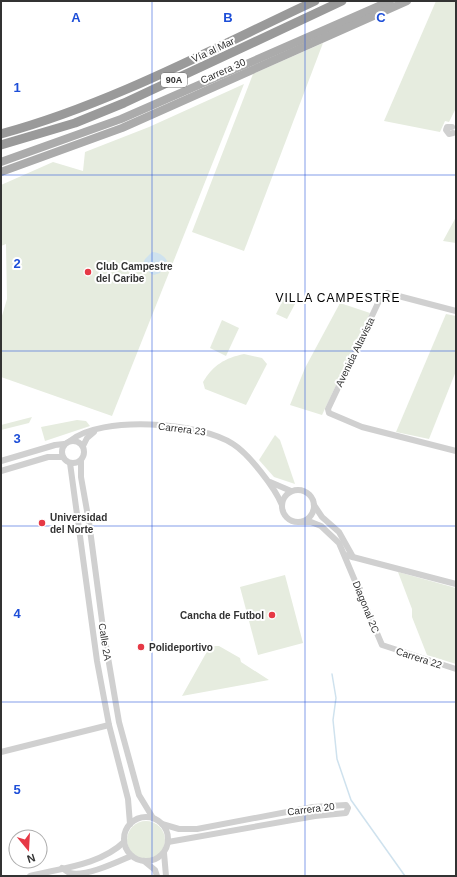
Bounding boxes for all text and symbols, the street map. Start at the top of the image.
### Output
text: A [71,10,81,25]
text: B [223,10,233,25]
text: C [376,10,386,25]
street label: Vía al Mar [190,35,237,65]
street label: Carrera 30 [199,56,247,86]
road number: 90A [161,73,187,87]
text: 1 [13,80,21,95]
text: 2 [13,256,21,271]
place label: Club Campestre del Caribe [96,261,173,284]
marker: Club Campestre del Caribe [83,267,93,277]
district label: VILLA CAMPESTRE [275,291,401,305]
street label: Avenida Altavista [333,315,377,389]
street label: Carrera 23 [158,421,207,437]
text: 3 [13,431,21,446]
place label: Universidad del Norte [50,512,107,535]
marker: Universidad del Norte [37,518,47,528]
street label: Diagonal 2C [351,579,381,635]
text: 4 [13,606,21,621]
place label: Cancha de Futbol [180,610,264,621]
marker: Cancha de Futbol [267,610,277,620]
street label: Calle 2A [97,622,113,662]
marker: Polideportivo [136,642,146,652]
place label: Polideportivo [149,642,213,653]
street label: Carrera 22 [395,645,444,671]
text: 5 [13,782,21,797]
street label: Carrera 20 [287,801,336,817]
north arrow [8,829,48,869]
text: N [25,852,37,865]

